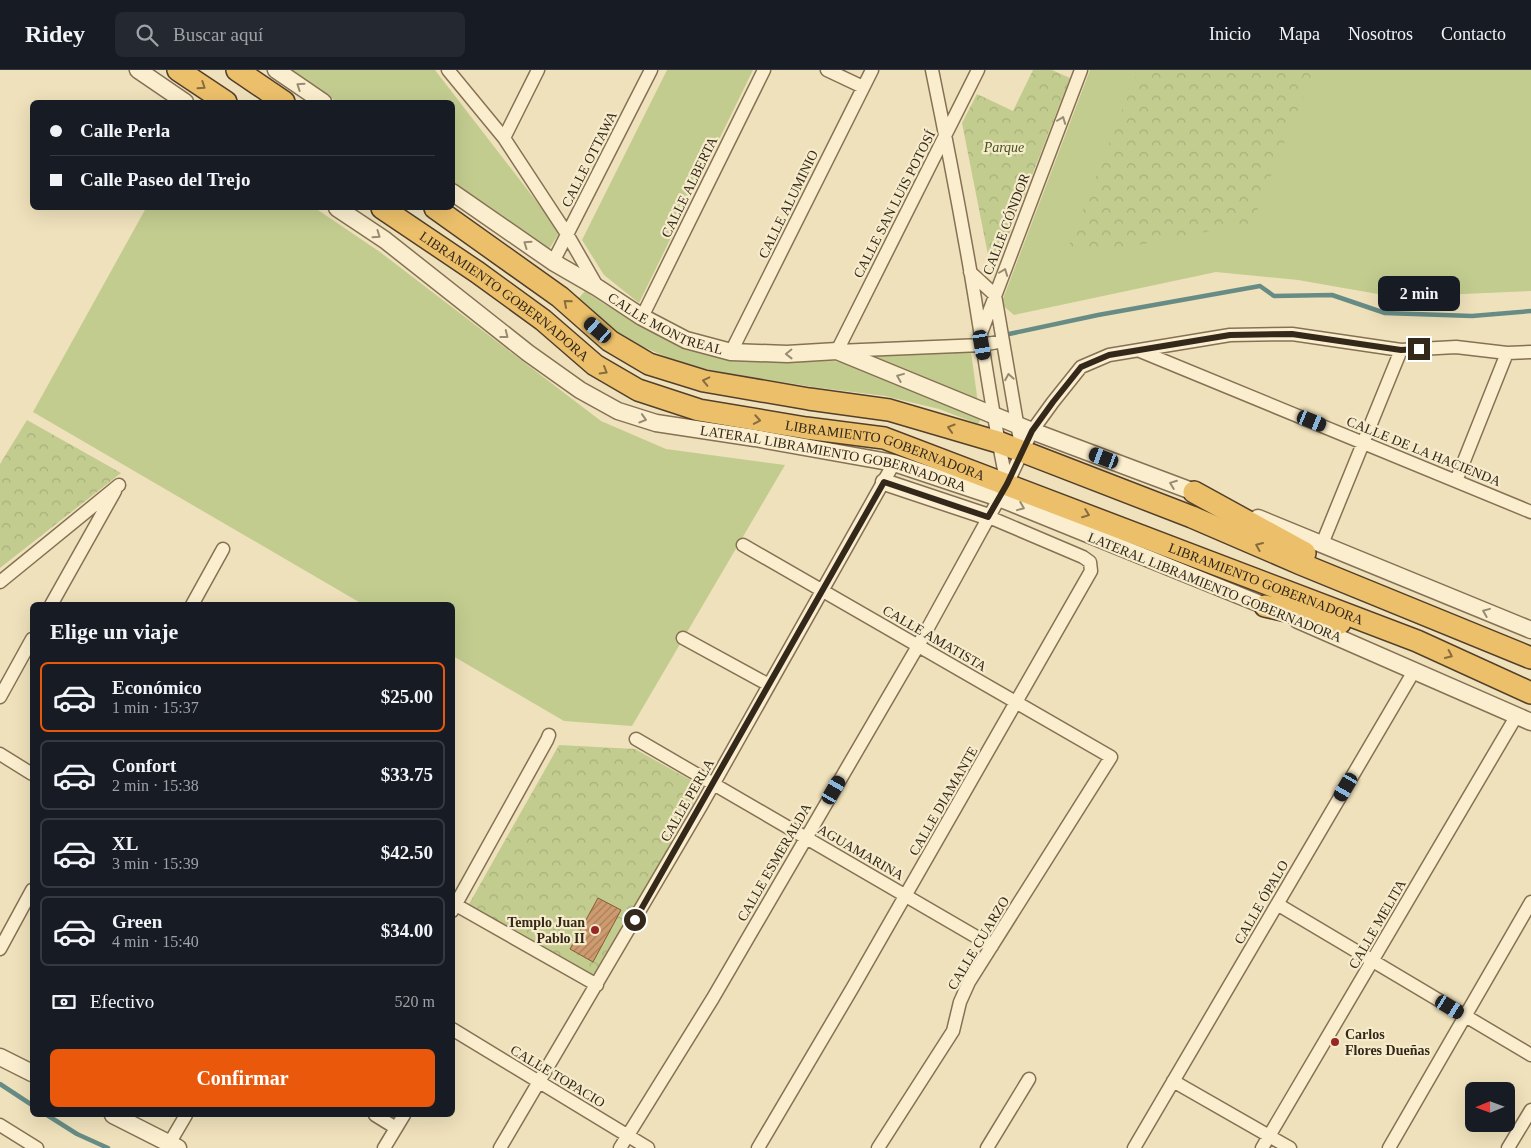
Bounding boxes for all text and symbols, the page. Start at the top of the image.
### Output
search box [115,12,465,57]
text: Ridey [25,21,85,47]
icon: search [133,21,161,49]
text: Buscar aquí [173,24,263,45]
text: Inicio [1209,24,1251,44]
text: Mapa [1279,24,1320,44]
text: Nosotros [1348,24,1413,44]
text: Contacto [1441,24,1506,44]
one-way arrow [196,80,206,89]
one-way arrow [296,83,305,92]
street label: CALLE OTTAWA [559,108,620,210]
one-way arrow [1056,116,1066,124]
text: Calle Perla [80,120,170,141]
street label: CALLE SAN LUIS POTOSÍ [850,127,938,280]
street label: CALLE ALBERTA [659,134,721,240]
park label: Parque [983,140,1024,155]
street label: CALLE ALUMINIO [756,148,821,261]
text: Calle Paseo del Trejo [80,169,250,190]
street label: CALLE CÓNDOR [979,170,1033,277]
one-way arrow [371,229,381,238]
street label: LIBRAMIENTO GOBERNADORA [417,229,592,365]
one-way arrow [523,241,532,250]
one-way arrow [998,268,1008,276]
callout: 2 min [1378,276,1460,312]
text: 2 min [1400,285,1438,302]
street label: CALLE MONTREAL [605,290,725,358]
one-way arrow [563,300,572,309]
car [581,314,614,346]
one-way arrow [499,329,509,338]
car [972,329,991,361]
route end [1408,338,1430,360]
one-way arrow [784,349,792,359]
one-way arrow [599,364,608,374]
one-way arrow [1004,372,1014,381]
one-way arrow [896,373,905,384]
one-way arrow [702,376,711,387]
car [1295,408,1328,434]
one-way arrow [638,413,647,423]
one-way arrow [753,414,762,424]
street label: CALLE DE LA HACIENDA [1344,414,1504,490]
street label: LIBRAMIENTO GOBERNADORA [784,418,988,484]
street label: LATERAL LIBRAMIENTO GOBERNADORA [699,423,969,495]
one-way arrow [948,423,956,433]
car [1087,446,1120,470]
one-way arrow [1170,480,1178,490]
one-way arrow [1016,501,1025,512]
one-way arrow [1081,508,1089,518]
street label: LATERAL LIBRAMIENTO GOBERNADORA [1086,530,1345,646]
street label: LIBRAMIENTO GOBERNADORA [1167,540,1366,628]
one-way arrow [1255,542,1264,553]
street label: CALLE AMATISTA [880,603,990,675]
one-way arrow [1482,607,1491,618]
text: Elige un viaje [50,619,178,644]
one-way arrow [1444,649,1453,659]
icon: car [52,675,97,720]
text: Económico [112,677,202,698]
text: $25.00 [381,686,433,707]
text: 1 min · 15:37 [112,699,199,716]
street label: CALLE DIAMANTE [906,744,981,858]
icon: car [52,753,97,798]
text: Confort [112,755,176,776]
street label: CALLE PERLA [658,755,718,844]
text: $33.75 [381,764,433,785]
car [1332,770,1359,804]
car [820,773,847,807]
text: 2 min · 15:38 [112,777,199,794]
street label: CALLE ESMERALDA [734,800,815,924]
street label: AGUAMARINA [815,822,907,884]
icon: car [52,831,97,876]
text: XL [112,833,138,854]
text: $42.50 [381,842,433,863]
text: 3 min · 15:39 [112,855,199,872]
street label: CALLE ÓPALO [1231,857,1291,947]
street label: CALLE MELITA [1346,876,1409,971]
street label: CALLE CUARZO [945,894,1012,993]
icon: car [52,909,97,954]
route start [624,909,646,931]
text: Green [112,911,162,932]
place label: Templo Juan Pablo II [507,915,585,946]
text: $34.00 [381,920,433,941]
marker: Templo Juan Pablo II [589,924,601,936]
text: 4 min · 15:40 [112,933,199,950]
icon: cash [50,988,78,1016]
text: Efectivo [90,991,154,1012]
text: 520 m [395,993,435,1010]
car [1433,993,1466,1021]
place label: Carlos Flores Dueñas [1345,1027,1430,1058]
marker: Carlos Flores Dueñas [1329,1036,1341,1048]
street label: CALLE TOPACIO [508,1042,608,1111]
button: Confirmar [50,1049,435,1107]
north arrow [1465,1082,1515,1132]
map controls [1465,1082,1515,1132]

